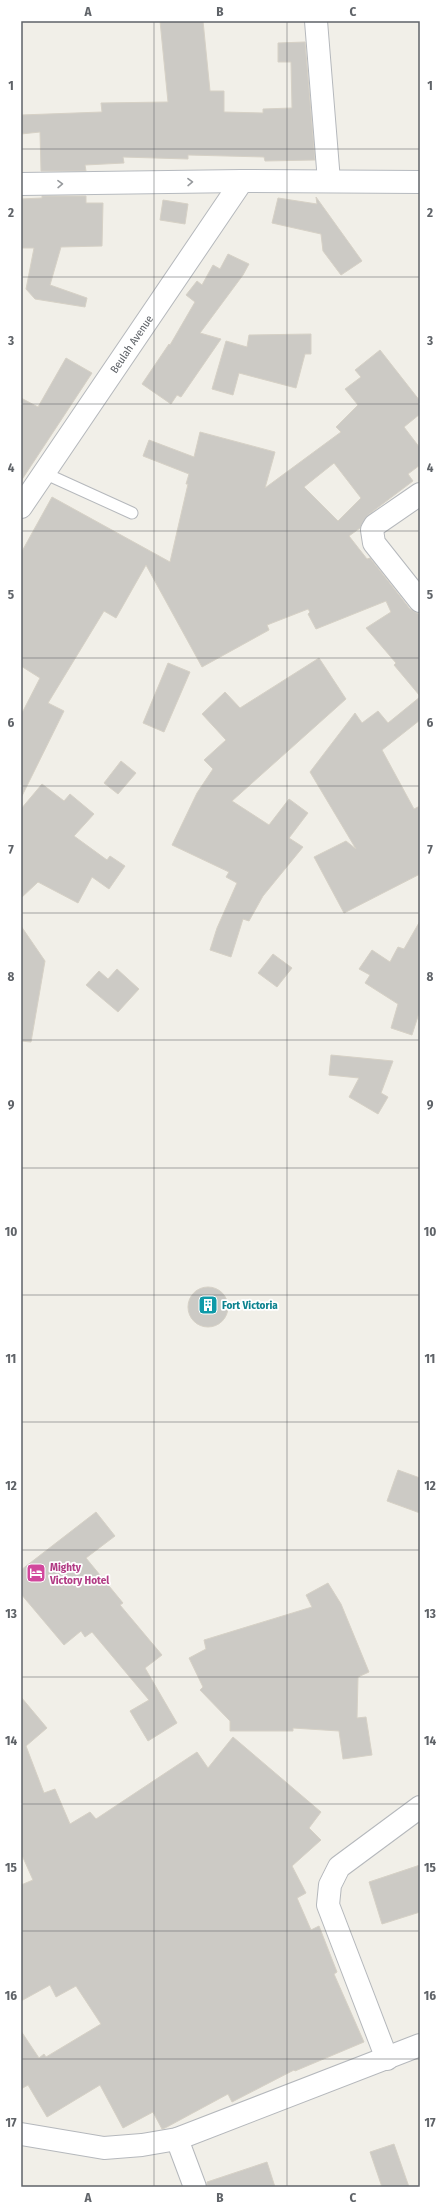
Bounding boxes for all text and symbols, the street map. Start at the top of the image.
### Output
text: A [83,4,92,19]
text: B [216,4,224,19]
text: C [350,4,357,19]
text: 1 [8,78,14,93]
text: 1 [427,78,433,93]
one-way arrow [187,178,193,186]
one-way arrow [57,180,63,188]
text: 2 [7,205,14,220]
text: 2 [426,205,433,220]
street label: Beulah Avenue [108,313,156,376]
text: 3 [7,333,14,348]
text: 3 [426,333,433,348]
text: 4 [8,460,15,475]
text: 4 [427,460,434,475]
text: 5 [8,587,14,602]
text: 5 [427,587,433,602]
text: 6 [8,715,15,730]
text: 6 [427,715,434,730]
text: 7 [8,842,14,857]
text: 7 [427,842,433,857]
text: 8 [8,969,15,984]
text: 8 [427,969,434,984]
text: 9 [8,1097,15,1112]
text: 9 [427,1097,434,1112]
text: 10 [5,1224,17,1239]
text: 10 [424,1224,436,1239]
building icon: Fort Victoria [197,1294,219,1316]
place label: Fort Victoria [222,1299,278,1312]
text: 11 [6,1351,16,1366]
text: 11 [425,1351,435,1366]
text: 12 [5,1478,17,1493]
text: 12 [424,1478,436,1493]
place label: Mighty Victory Hotel [49,1561,110,1587]
hotel icon: Mighty Victory Hotel [25,1562,47,1584]
text: 13 [5,1606,17,1621]
text: 13 [424,1606,436,1621]
text: 14 [5,1733,17,1748]
text: 14 [424,1733,436,1748]
text: 15 [5,1860,17,1875]
text: 15 [424,1860,436,1875]
text: 16 [5,1988,17,2003]
text: 16 [424,1988,436,2003]
text: 17 [5,2115,17,2130]
text: 17 [424,2115,436,2130]
text: A [83,2190,92,2205]
text: B [216,2190,224,2205]
text: C [350,2190,357,2205]

